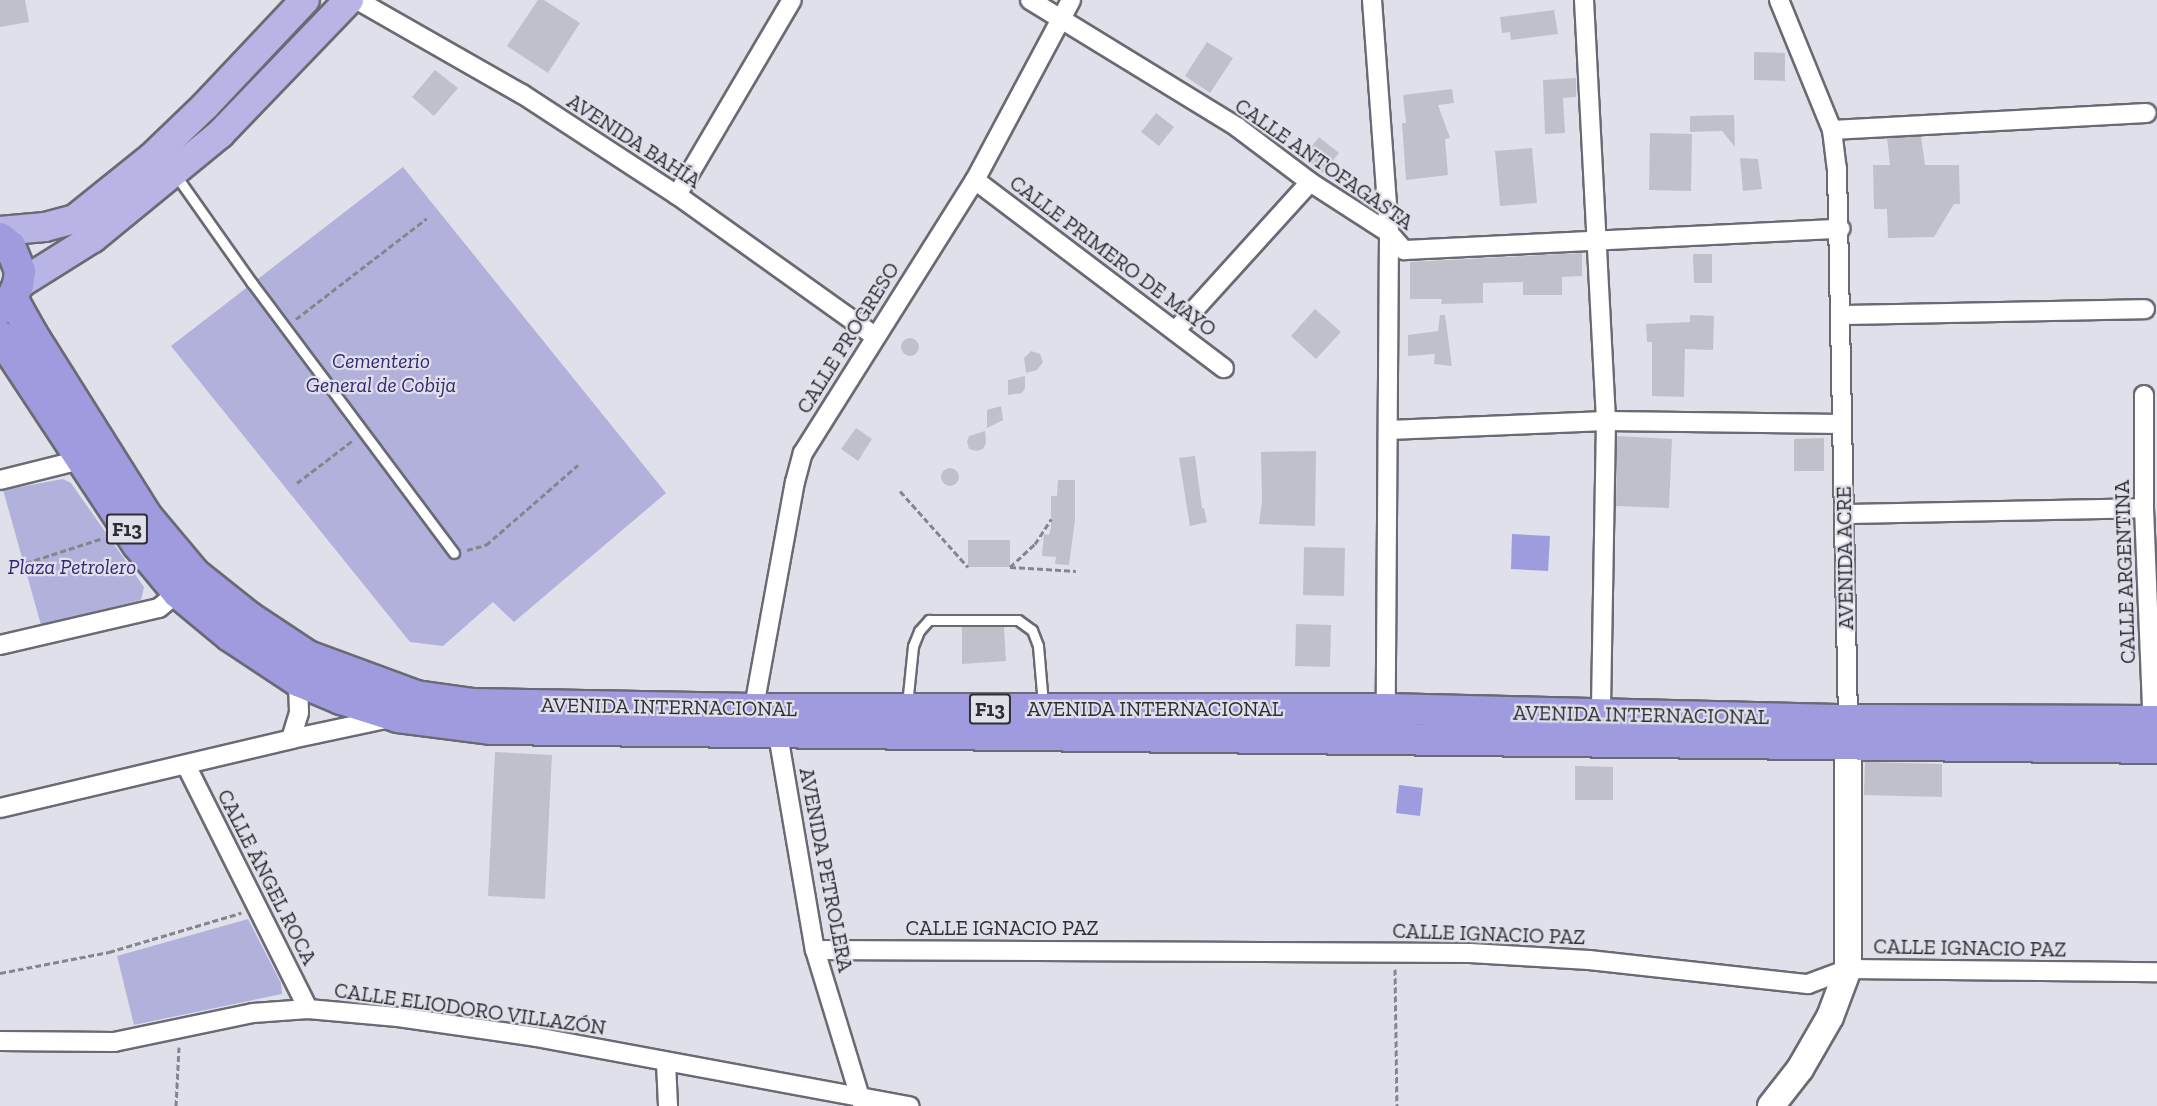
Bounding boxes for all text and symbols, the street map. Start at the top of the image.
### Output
street label: AVENIDA BAHÍA [562,88,706,194]
street label: CALLE ANTOFAGASTA [1230,93,1418,235]
street label: CALLE PRIMERO DE MAYO [1005,170,1221,342]
street label: CALLE PROGRESO [791,258,905,418]
park label: Cementerio General de Cobija [306,348,456,398]
street label: CALLE ARGENTINA [2109,479,2141,665]
street label: AVENIDA ACRE [1831,485,1859,631]
road number: F13 [104,512,150,546]
park label: Plaza Petrolero [8,554,136,580]
street label: AVENIDA INTERNACIONAL [540,692,798,722]
road number: F13 [968,692,1012,726]
street label: AVENIDA INTERNACIONAL [1027,696,1283,722]
street label: AVENIDA INTERNACIONAL [1512,700,1770,730]
street label: AVENIDA PETROLERA [794,765,858,975]
street label: CALLE ÁNGEL ROCA [212,785,322,969]
street label: CALLE IGNACIO PAZ [905,915,1099,941]
street label: CALLE IGNACIO PAZ [1392,918,1586,950]
street label: CALLE IGNACIO PAZ [1873,934,2067,962]
street label: CALLE ELIODORO VILLAZÓN [332,977,608,1041]

